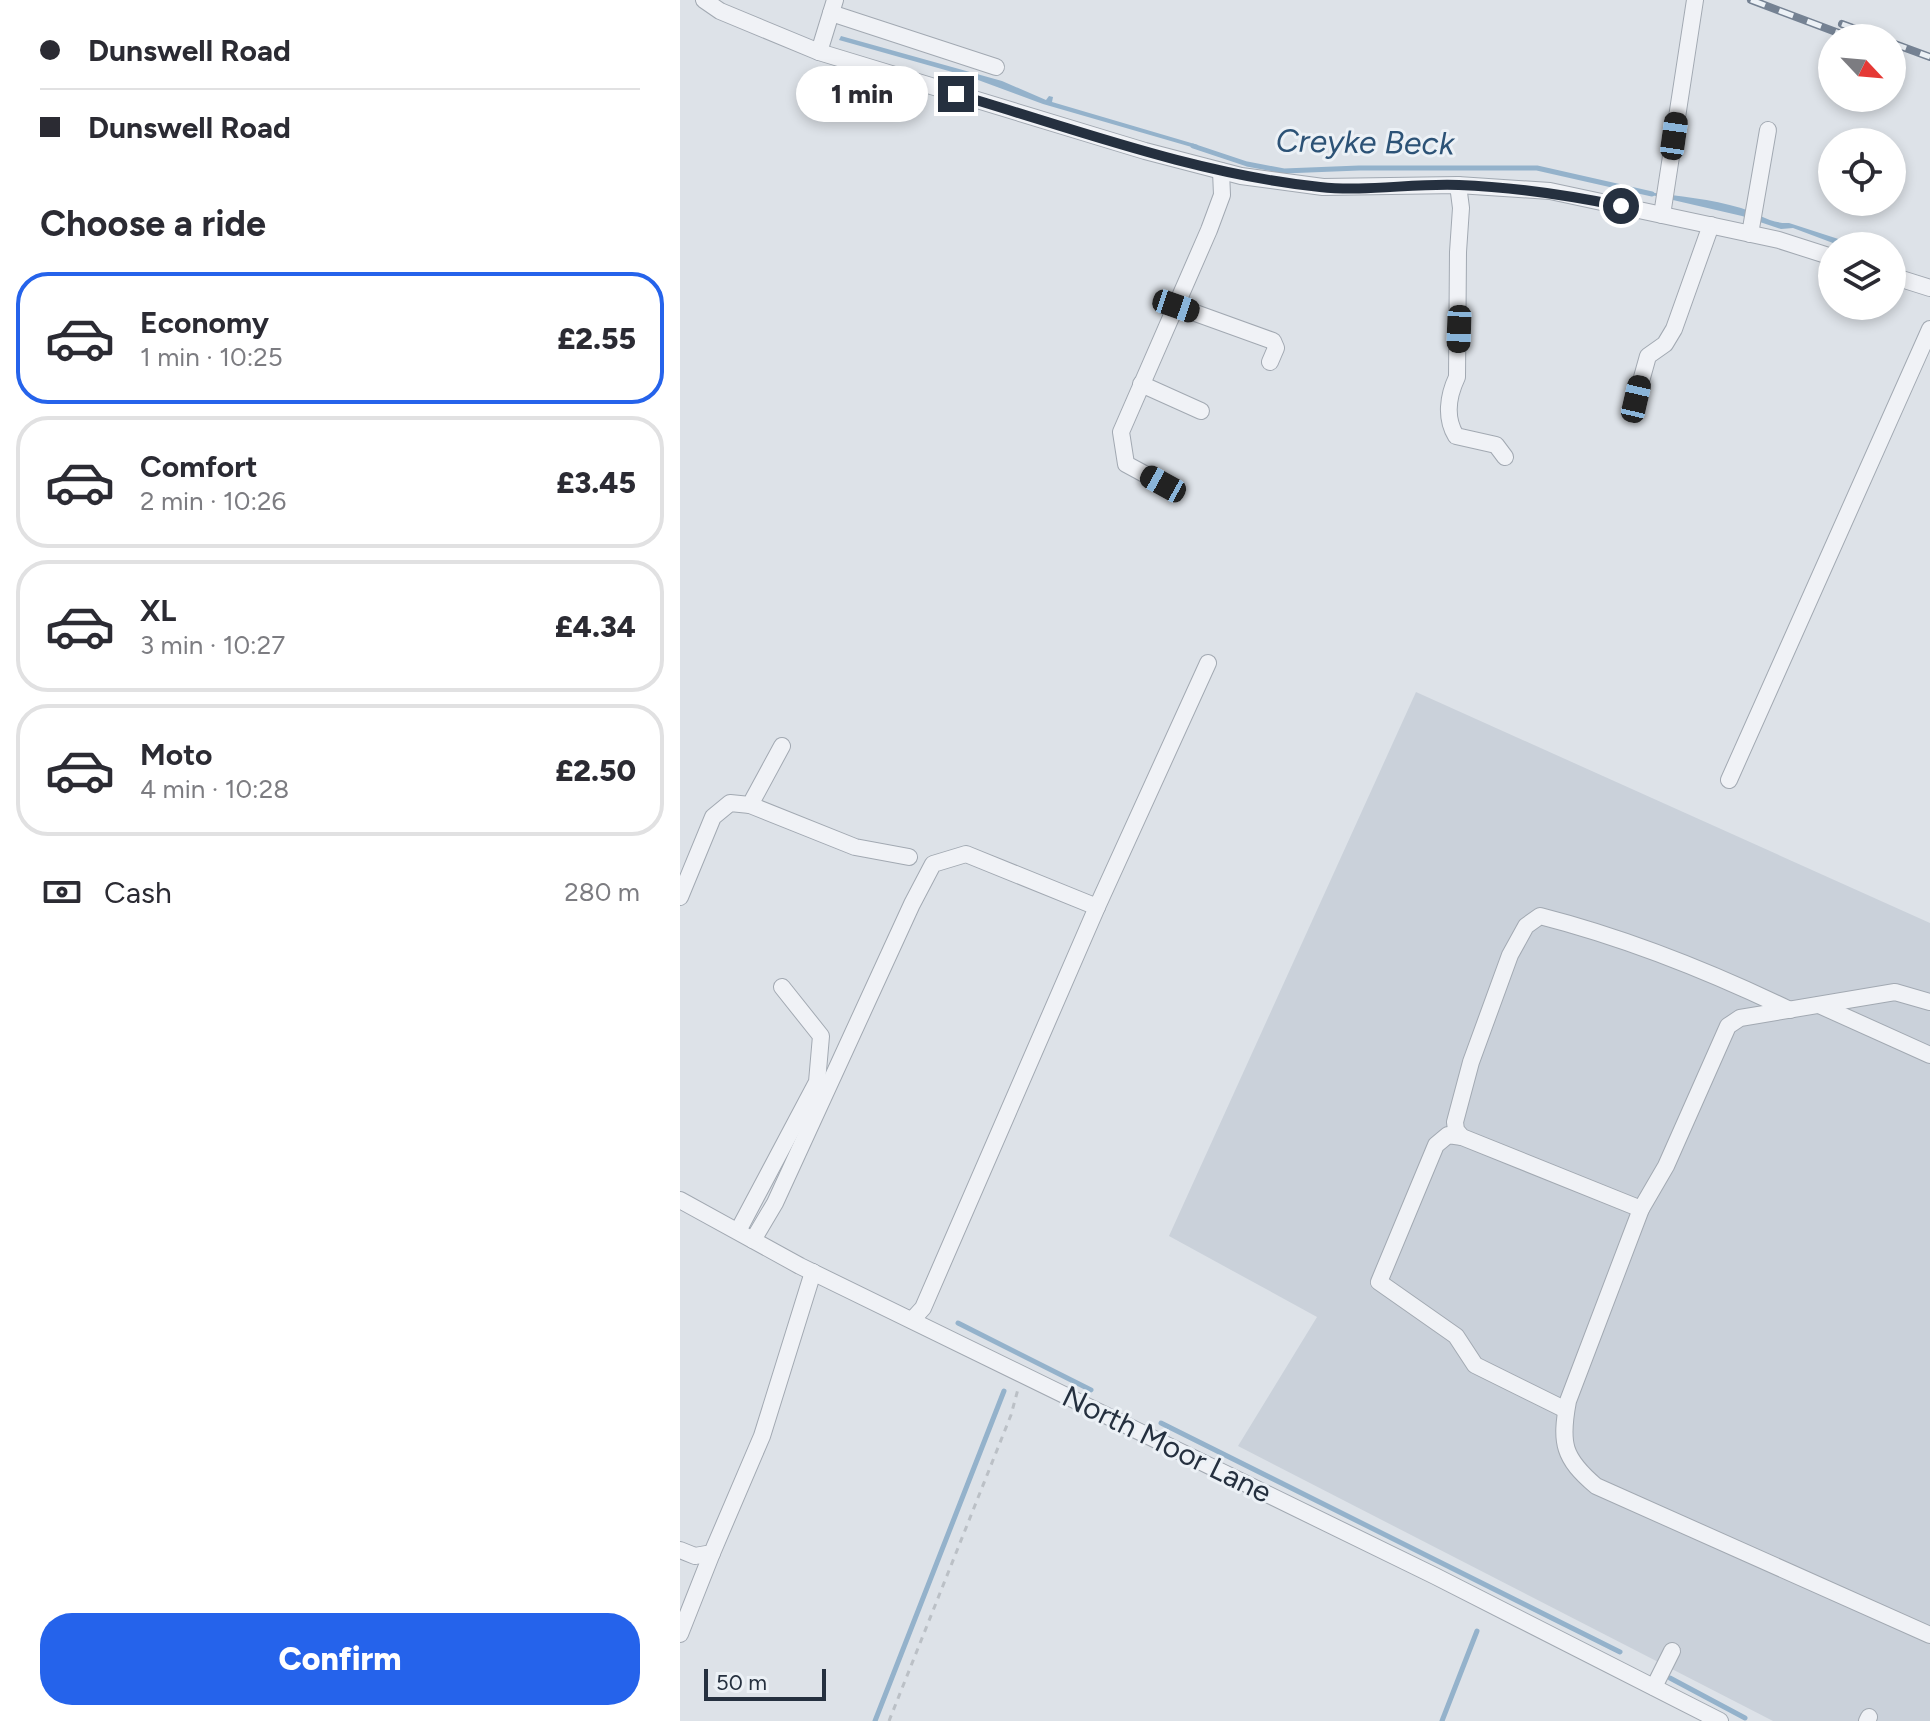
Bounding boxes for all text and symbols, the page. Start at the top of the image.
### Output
north arrow [1818,24,1906,112]
map controls [1818,24,1906,320]
text: Dunswell Road [88,32,291,69]
callout: 1 min [796,66,928,122]
route end [938,76,974,112]
text: 1 min [831,78,893,110]
text: Dunswell Road [88,109,291,146]
car [1659,111,1689,161]
water label: Creyke Beck [1275,121,1456,163]
button: locate [1818,128,1906,216]
route start [1603,188,1639,224]
text: Choose a ride [40,202,266,245]
button: layers [1818,232,1906,320]
car [1149,287,1203,325]
icon: car [44,302,116,374]
text: Economy [140,304,269,341]
car [1446,305,1472,353]
text: £2.55 [557,320,636,357]
text: 1 min · 10:25 [140,341,283,373]
car [1619,373,1653,425]
icon: car [44,446,116,518]
text: Comfort [140,448,258,485]
car [1136,462,1190,506]
text: £3.45 [556,464,636,501]
text: 2 min · 10:26 [140,485,286,517]
icon: car [44,590,116,662]
text: XL [140,592,176,629]
text: £4.34 [555,608,636,645]
text: 3 min · 10:27 [140,629,285,661]
icon: car [44,734,116,806]
text: Moto [140,736,212,773]
text: £2.50 [555,752,636,789]
text: 4 min · 10:28 [140,773,289,805]
icon: cash [40,870,84,914]
text: Cash [104,874,172,911]
text: 280 m [564,876,640,908]
street label: North Moor Lane [1056,1377,1278,1511]
button: Confirm [40,1613,640,1705]
scale bar [704,1665,826,1701]
text: 50 m [716,1669,767,1696]

